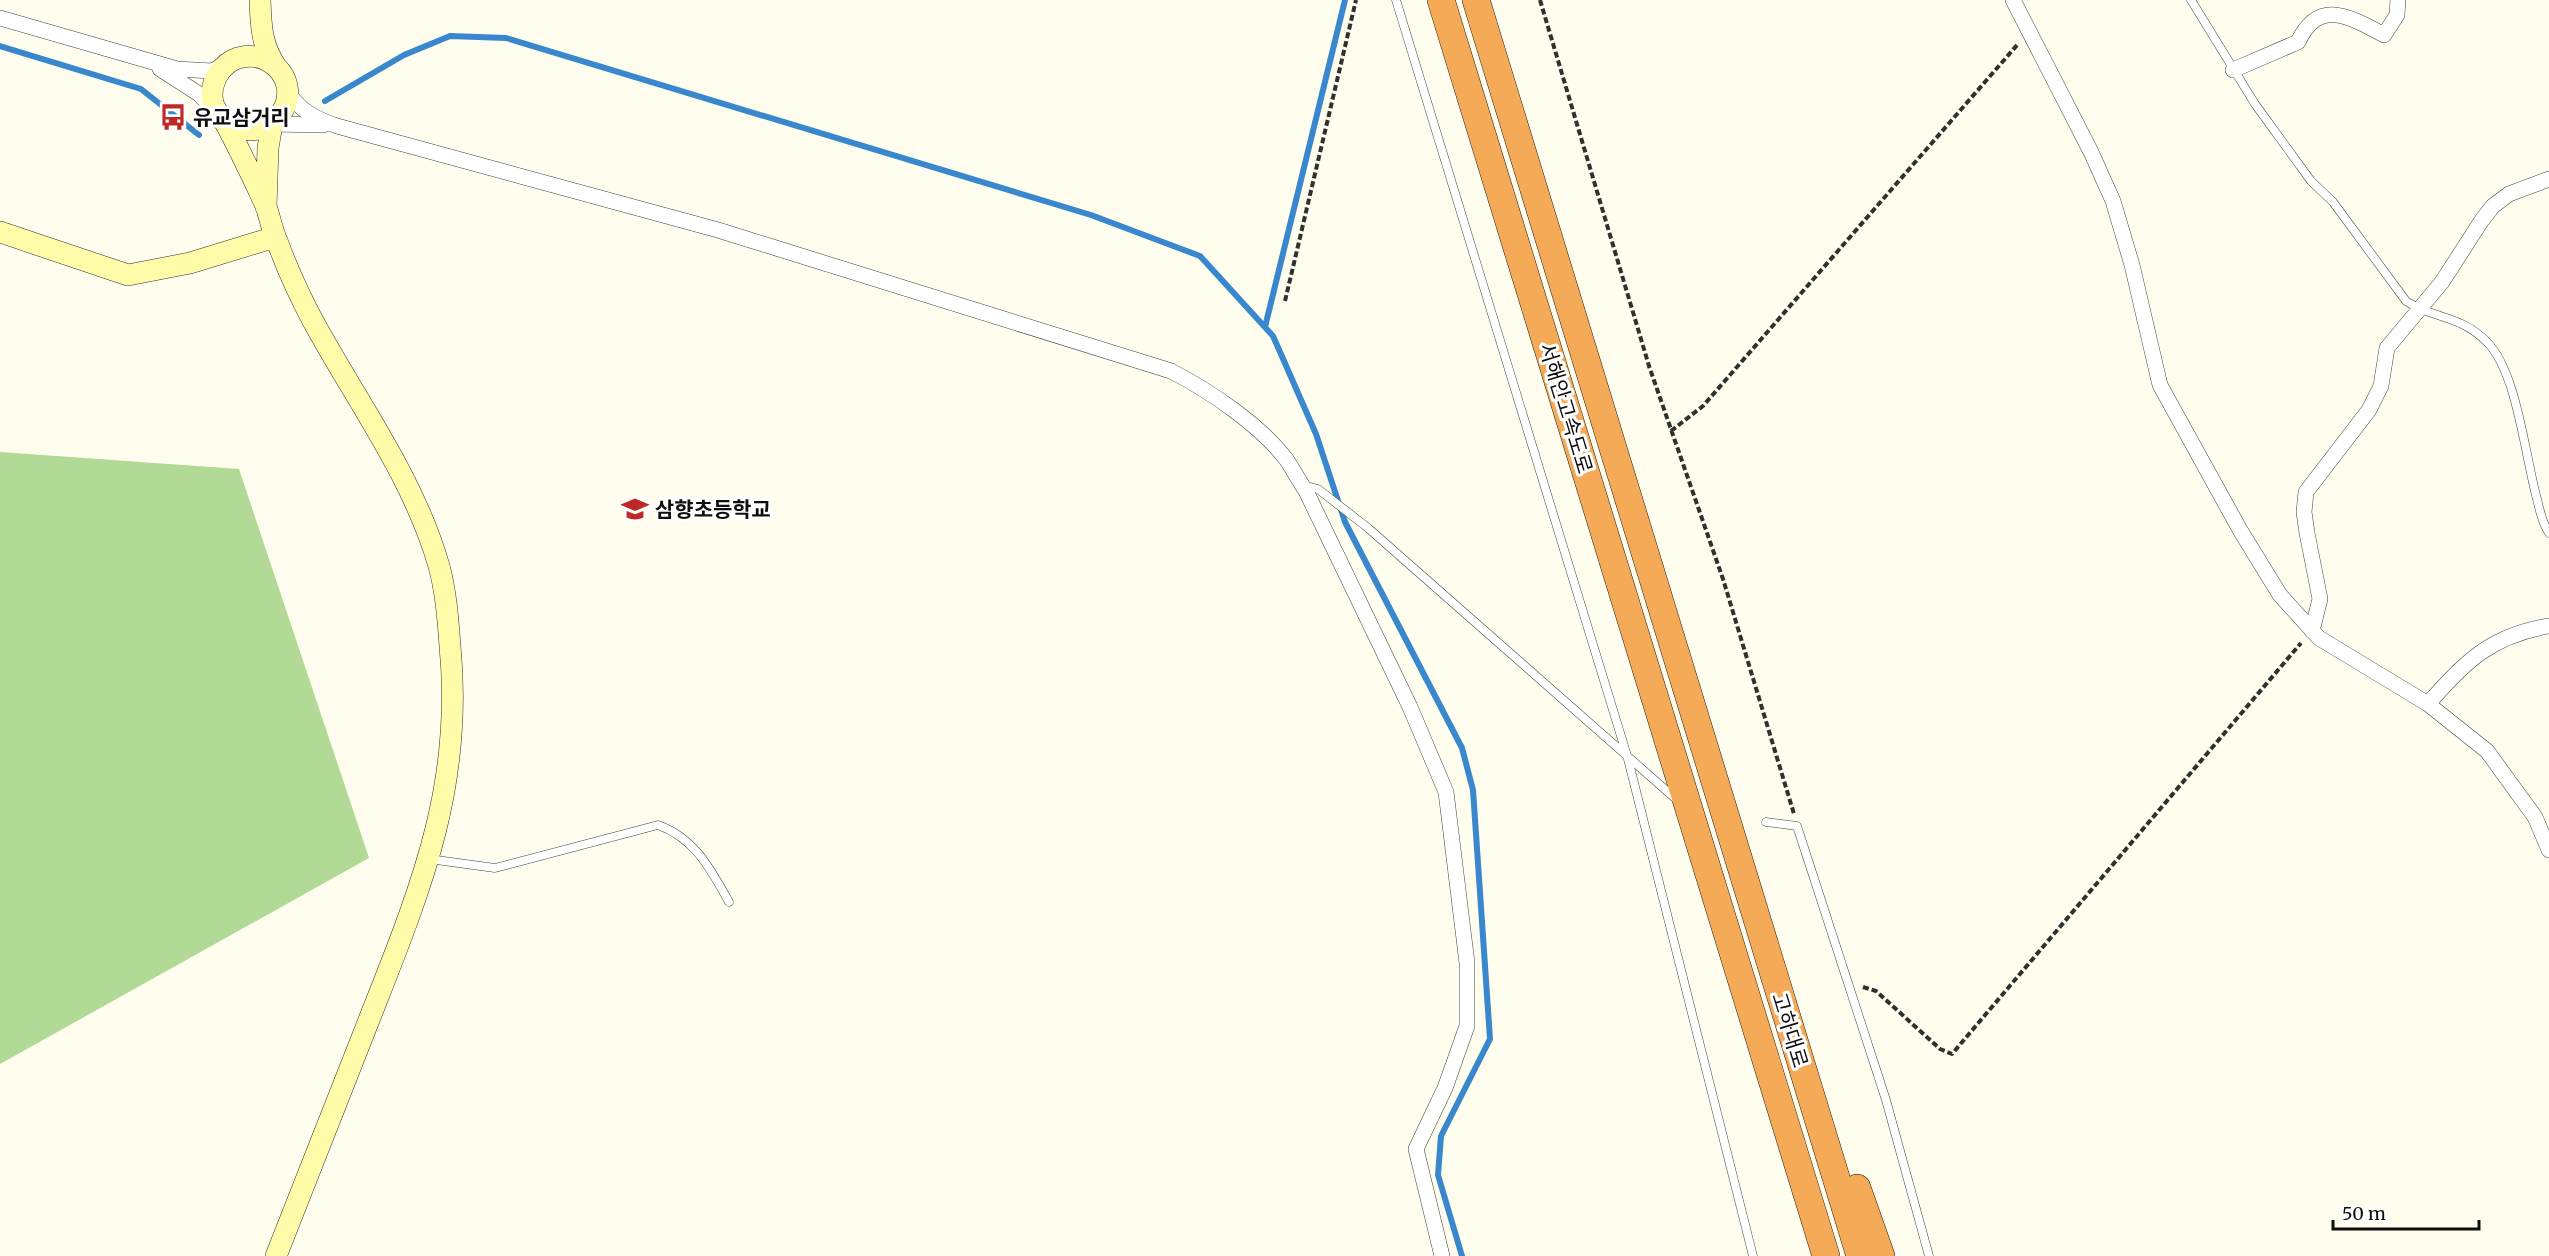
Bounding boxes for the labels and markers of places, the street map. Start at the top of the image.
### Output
bus stop icon: 유교삼거리 [158,102,188,132]
place label: 유교삼거리 [193,104,290,131]
school or university icon: 삼향초등학교 [620,494,650,524]
place label: 삼향초등학교 [655,496,771,523]

